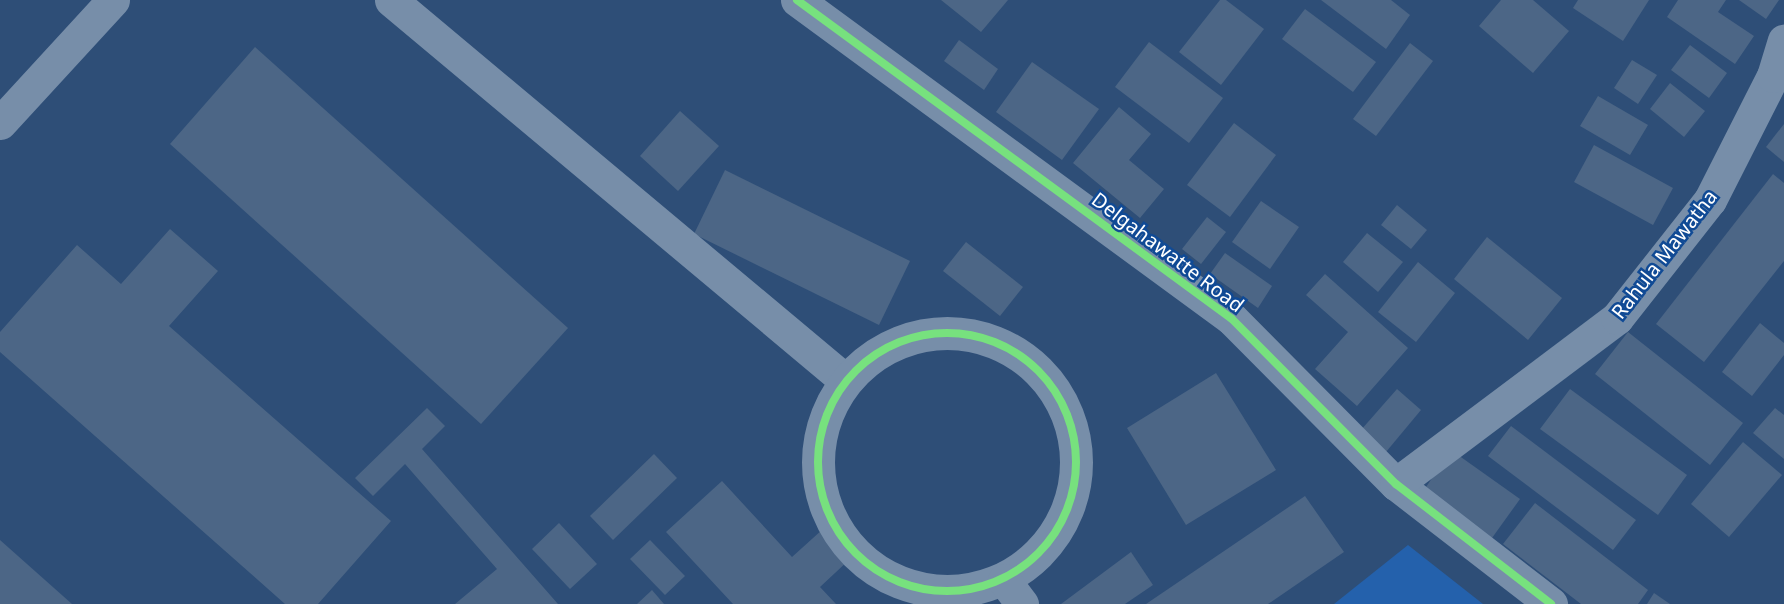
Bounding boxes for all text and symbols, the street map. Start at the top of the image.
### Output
street label: Rahula Mawatha [1606,185,1722,323]
street label: Delgahawatte Road [1087,187,1249,317]

